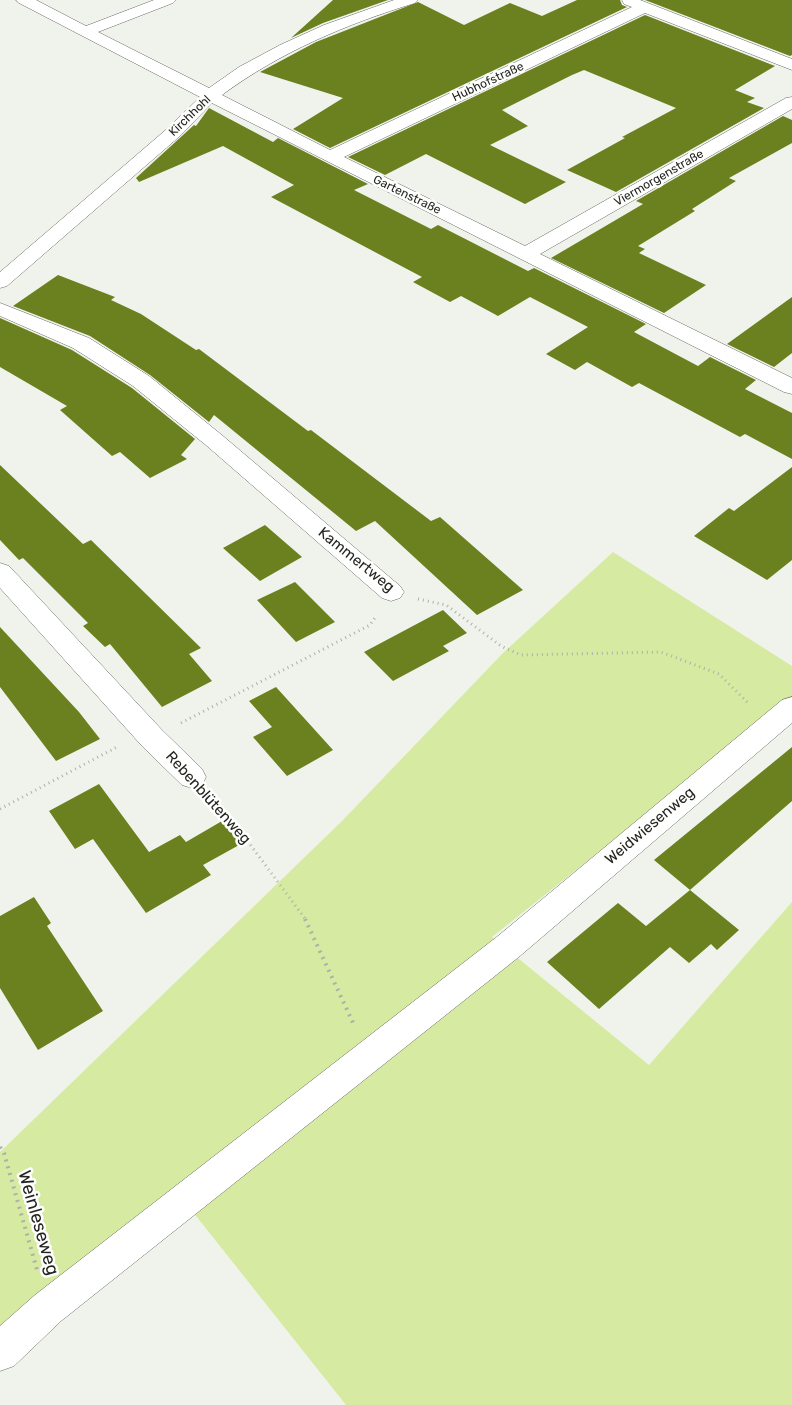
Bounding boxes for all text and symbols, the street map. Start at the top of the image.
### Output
street label: Hubhofstraße [450,59,526,105]
street label: Kirchhohl [166,92,214,140]
street label: Viermorgenstraße [612,147,706,209]
street label: Gartenstraße [371,172,443,218]
street label: Kammertweg [314,524,398,596]
street label: Rebenblütenweg [162,748,254,848]
street label: Weidwiesenweg [602,783,698,869]
street label: Weinleseweg [13,1168,63,1278]

